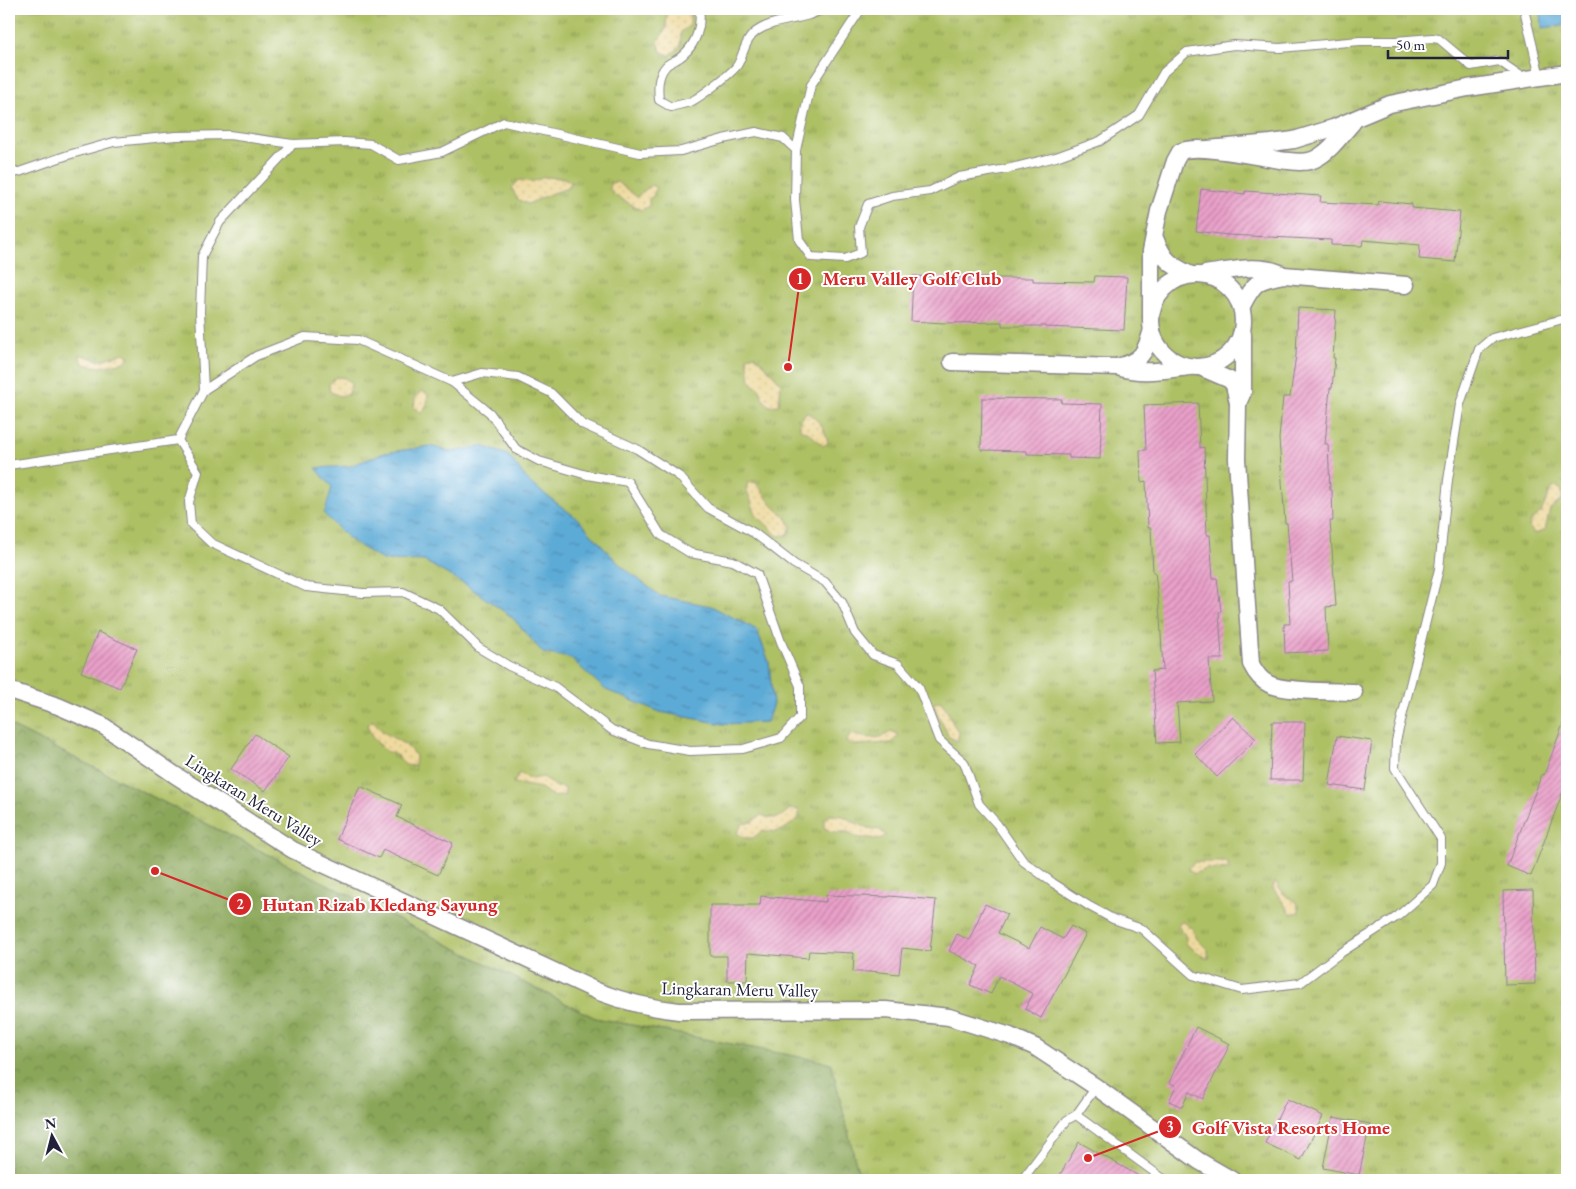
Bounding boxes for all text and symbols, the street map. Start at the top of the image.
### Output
scale bar [1388,28,1508,60]
text: 50 m [1396,35,1425,54]
callout: Meru Valley Golf Club [788,262,1012,296]
text: Meru Valley Golf Club [823,266,1001,291]
text: 1 [796,269,804,288]
street label: Lingkaran Meru Valley [181,749,327,851]
callout: Hutan Rizab Kledang Sayung [227,887,508,921]
text: Hutan Rizab Kledang Sayung [262,892,498,917]
text: 2 [236,894,244,913]
street label: Lingkaran Meru Valley [661,976,819,1002]
callout: Golf Vista Resorts Home [1157,1110,1401,1144]
north arrow [28,1112,78,1162]
text: N [44,1113,58,1133]
text: Golf Vista Resorts Home [1192,1115,1390,1140]
text: 3 [1166,1117,1174,1136]

